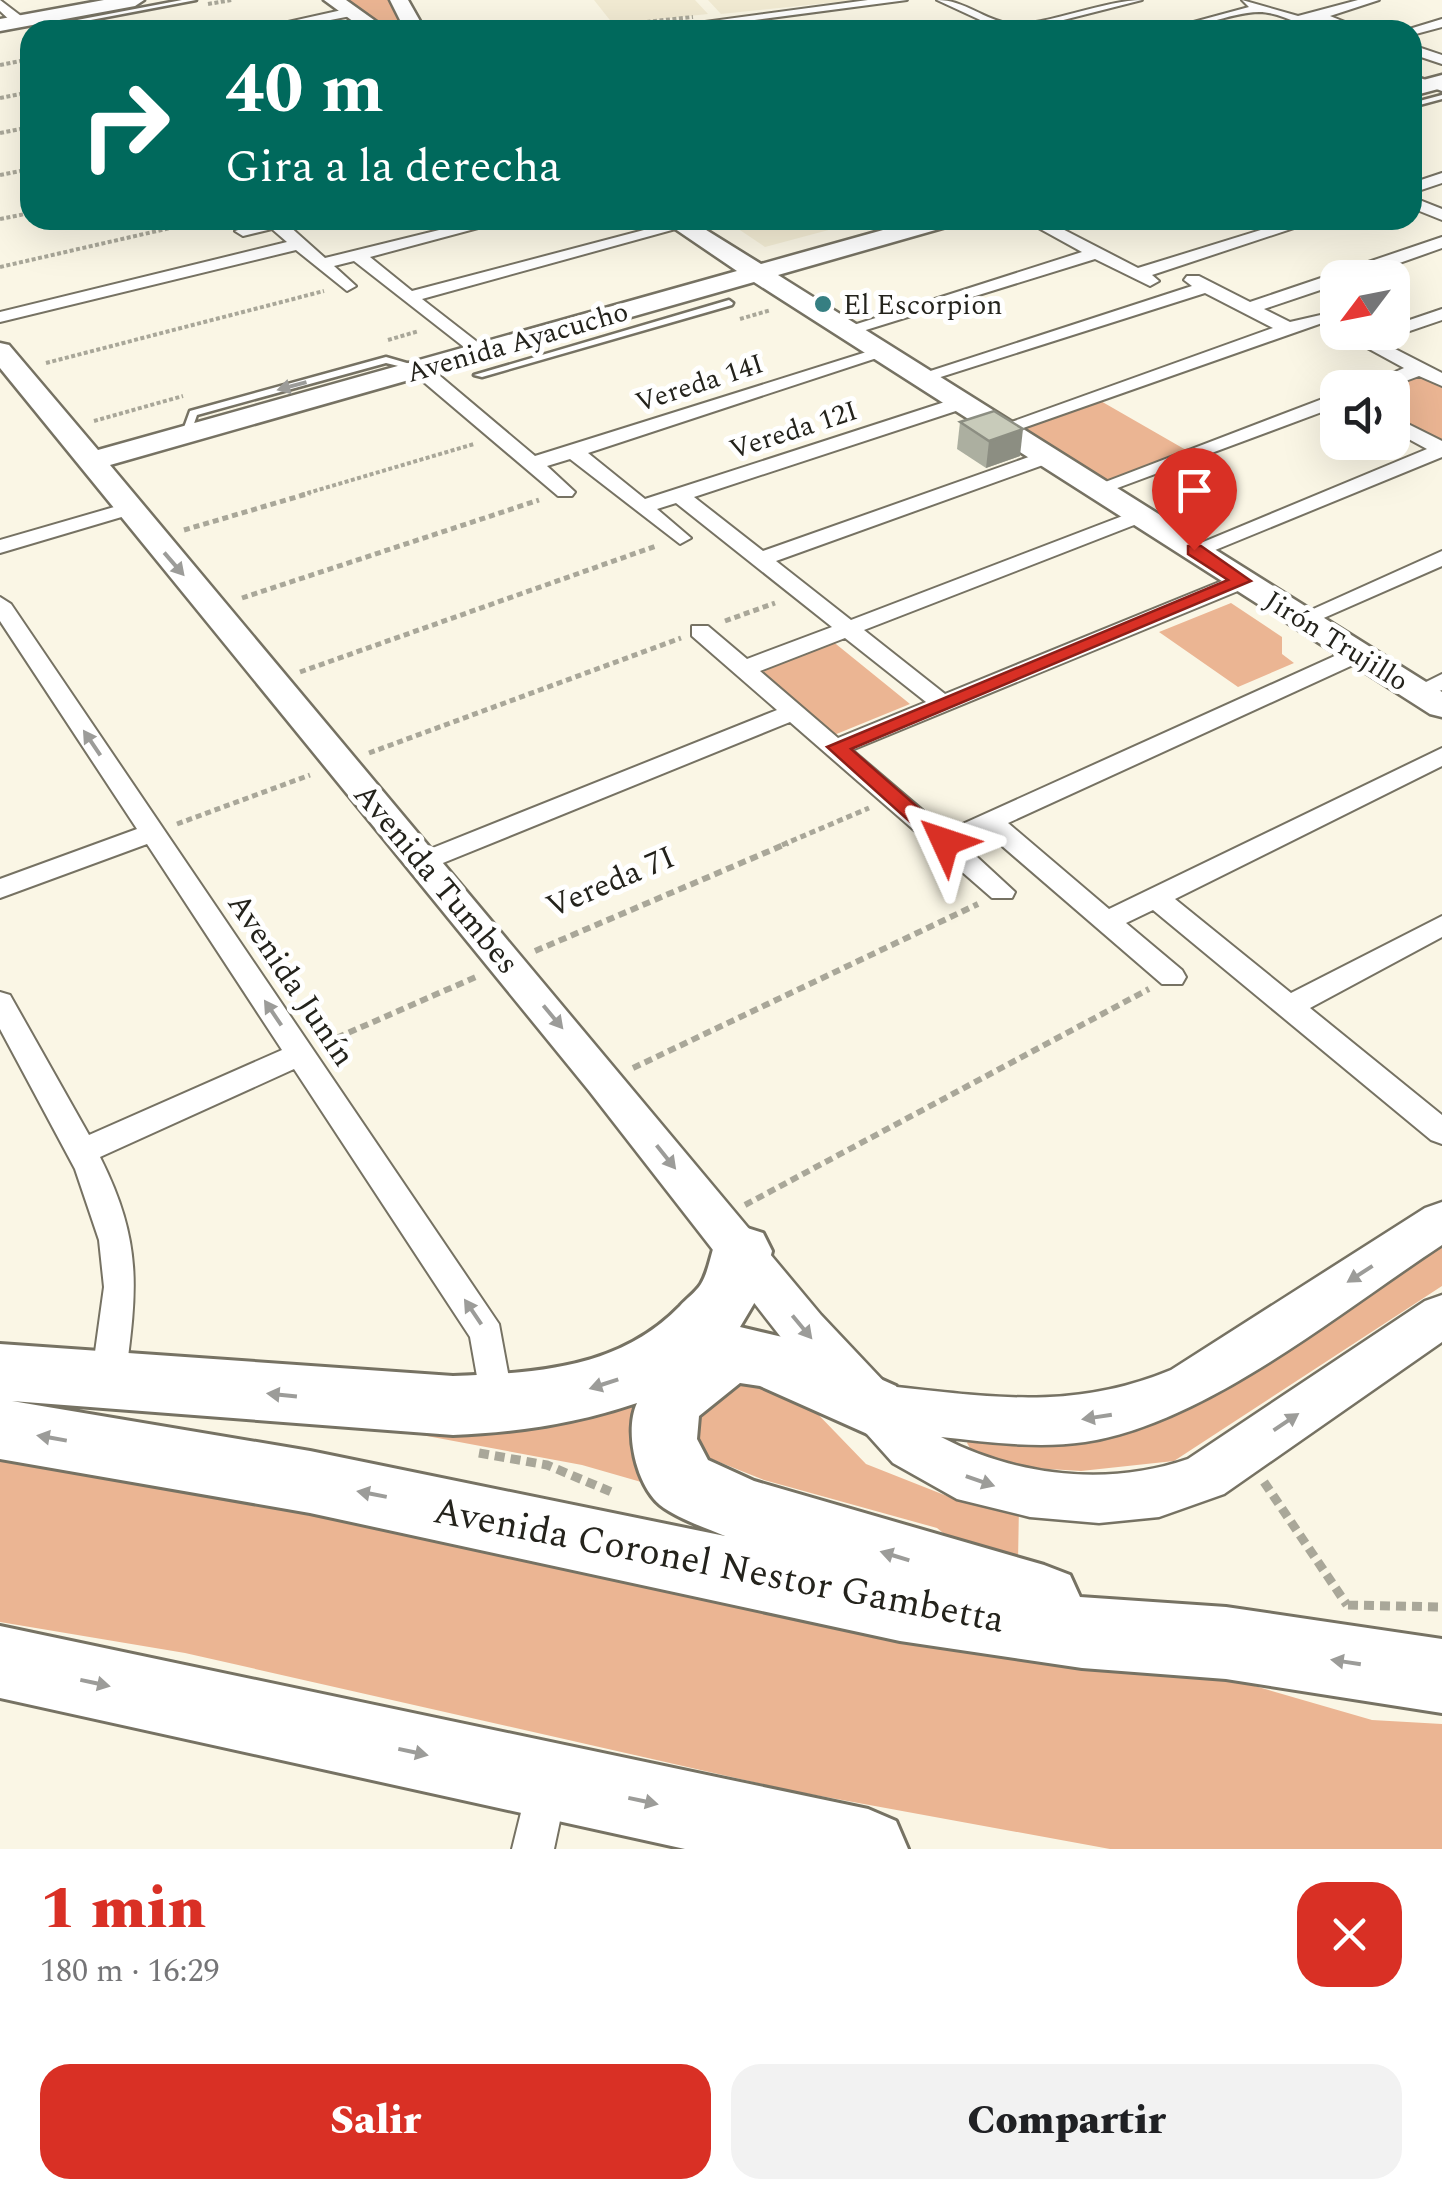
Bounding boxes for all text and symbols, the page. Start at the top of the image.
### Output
text: 40 m [225,37,384,143]
icon: right [60,60,190,190]
text: Gira a la derecha [225,133,561,202]
north arrow [1320,260,1410,350]
map controls [1320,260,1410,460]
place label: El Escorpion [843,284,1003,327]
street label: Avenida Ayacucho [401,290,633,395]
marker: El Escorpion [812,293,834,315]
street label: Vereda 14I [630,342,769,424]
button: sound [1320,370,1410,460]
one-way arrow [276,378,307,394]
street label: Vereda 12I [724,389,863,471]
pin [1152,448,1237,551]
icon: arrive [1167,463,1222,518]
one-way arrow [162,551,184,576]
street label: Jirón Trujillo [1256,580,1417,703]
one-way arrow [84,729,102,757]
street label: Avenida Tumbes [341,772,531,986]
position arrow [893,790,997,894]
street label: Vereda 7I [539,833,683,931]
street label: Avenida Junín [214,883,367,1077]
one-way arrow [264,999,283,1026]
one-way arrow [541,1005,563,1030]
one-way arrow [655,1145,676,1170]
one-way arrow [1347,1265,1374,1283]
one-way arrow [464,1299,483,1326]
one-way arrow [791,1315,813,1340]
one-way arrow [588,1378,618,1393]
one-way arrow [265,1386,297,1402]
one-way arrow [1081,1410,1113,1425]
one-way arrow [1272,1413,1299,1431]
one-way arrow [36,1430,67,1445]
one-way arrow [965,1474,995,1489]
street label: Avenida Coronel Nestor Gambetta [428,1482,1009,1650]
one-way arrow [356,1486,387,1502]
one-way arrow [879,1548,909,1563]
one-way arrow [1329,1653,1361,1669]
one-way arrow [80,1676,111,1691]
one-way arrow [398,1745,429,1760]
one-way arrow [627,1794,658,1810]
text: 1 min [40,1863,206,1955]
button: close [1297,1882,1402,1987]
text: 180 m · 16:29 [40,1947,220,1996]
button: Salir [40,2064,711,2179]
button: Compartir [731,2064,1402,2179]

